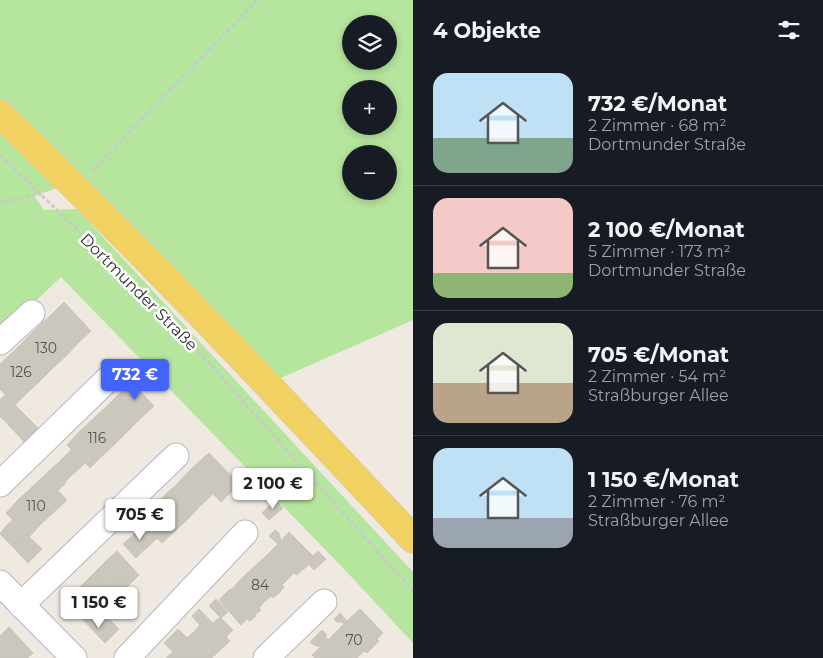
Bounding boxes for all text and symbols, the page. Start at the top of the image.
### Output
map controls [342,15,397,200]
button: layers [342,15,397,70]
icon: filters [775,16,803,44]
text: 4 Objekte [433,18,541,43]
button: + [342,80,397,135]
text: 732 €/Monat [588,91,727,116]
icon: home [473,93,533,153]
text: 2 Zimmer · 68 m² [588,116,726,135]
text: Dortmunder Straße [588,135,746,154]
button: − [342,145,397,200]
text: 2 100 €/Monat [588,217,745,242]
icon: home [473,218,533,278]
street label: Dortmunder Straße [76,229,202,355]
text: 5 Zimmer · 173 m² [588,242,731,261]
text: Dortmunder Straße [588,261,746,280]
house number: 130 [35,339,57,357]
text: 705 €/Monat [588,342,729,367]
icon: home [473,343,533,403]
pin: 732 € [100,358,170,401]
house number: 126 [10,363,32,381]
text: 732 € [112,365,158,384]
text: 2 Zimmer · 54 m² [588,367,726,386]
text: Straßburger Allee [588,386,729,405]
house number: 116 [88,429,107,447]
text: 1 150 €/Monat [588,467,739,492]
pin: 2 100 € [227,468,319,510]
icon: home [473,468,533,528]
text: 2 100 € [243,474,303,493]
text: 2 Zimmer · 76 m² [588,492,725,511]
house number: 110 [26,497,46,515]
pin: 705 € [105,498,175,541]
text: 705 € [116,505,164,524]
text: Straßburger Allee [588,511,729,530]
house number: 84 [251,576,270,594]
pin: 1 150 € [53,586,145,629]
text: 1 150 € [72,593,126,612]
house number: 70 [345,631,363,649]

